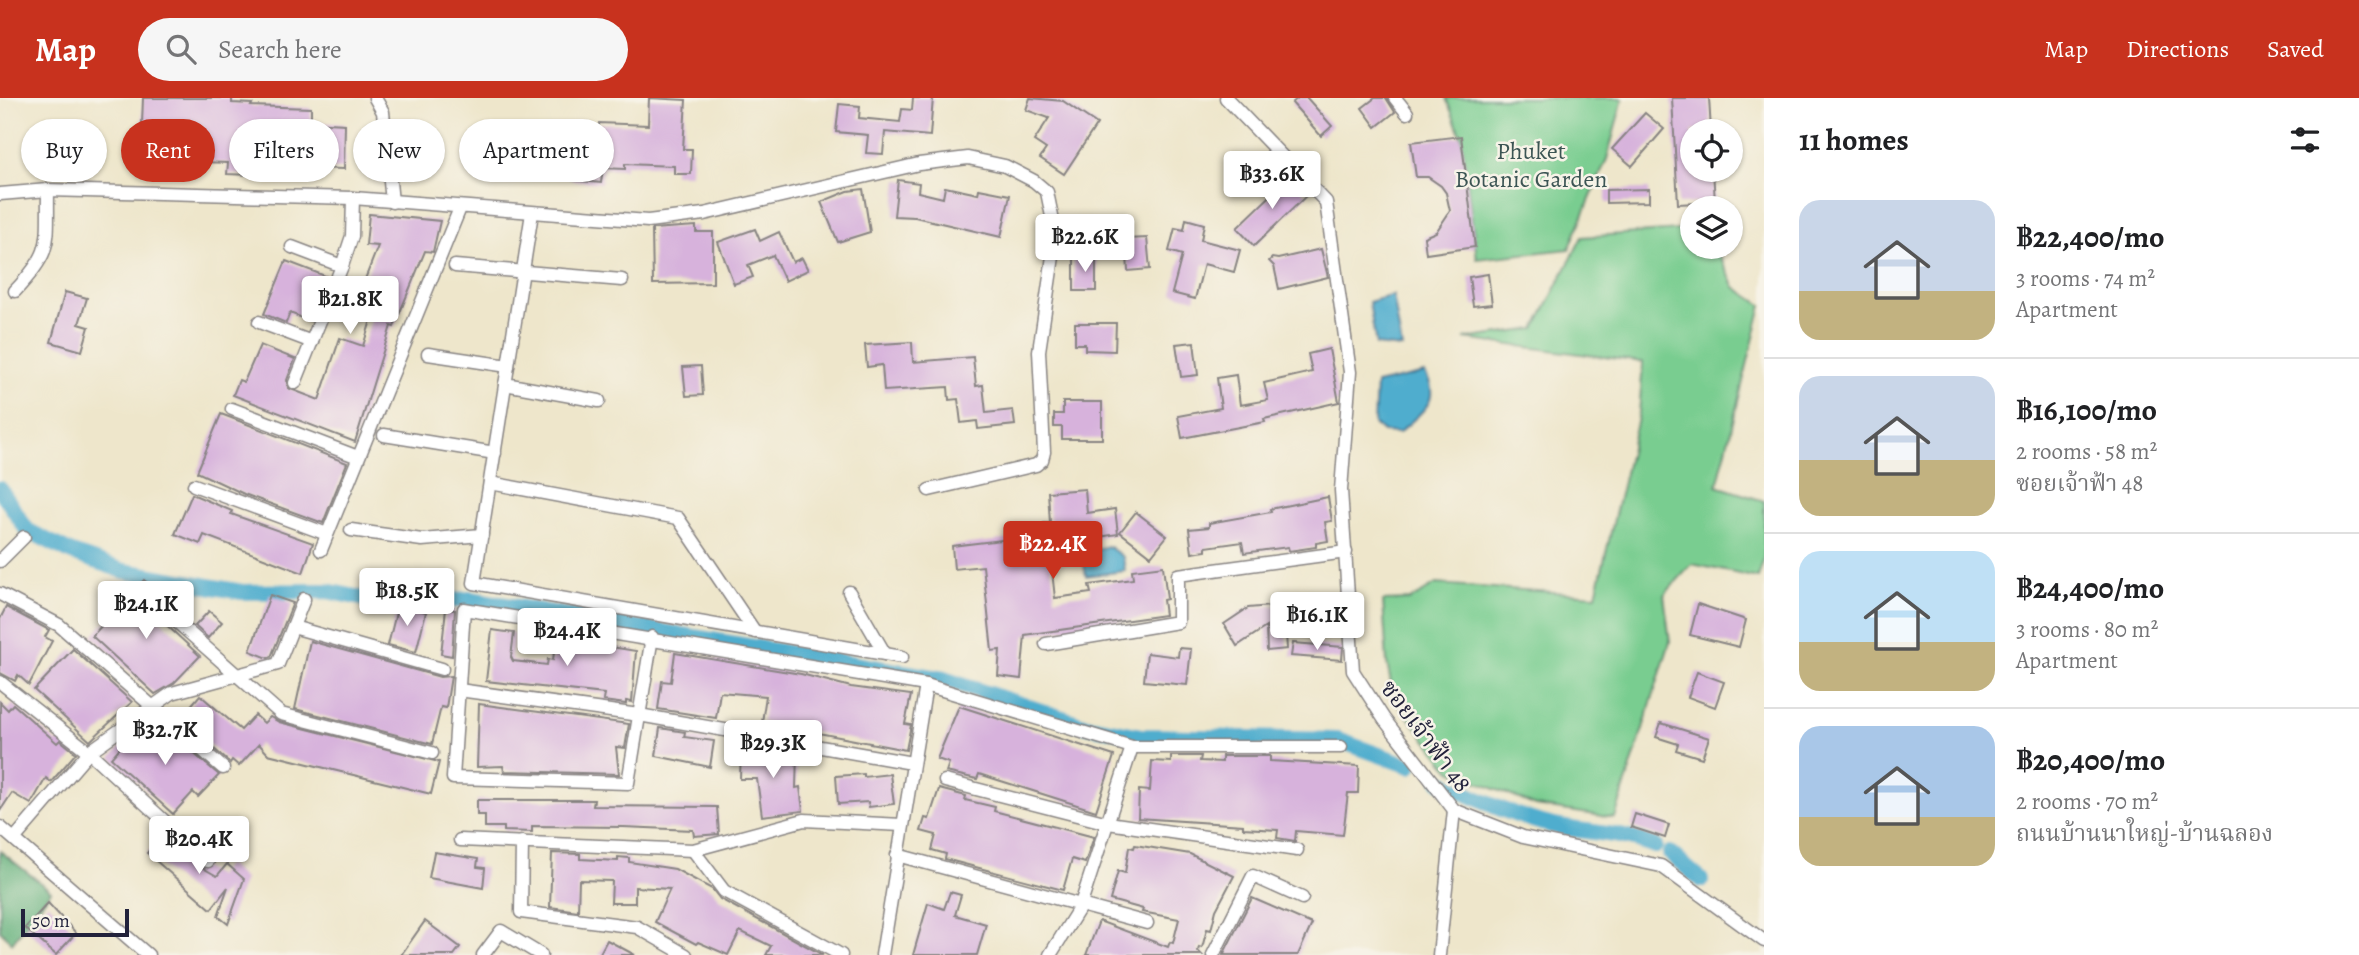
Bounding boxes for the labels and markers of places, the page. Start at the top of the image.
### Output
pin: ฿33.6K [1215,152,1329,211]
pin: ฿22.6K [1028,214,1142,274]
pin: ฿21.8K [293,276,407,336]
pin: ฿22.4K [996,522,1110,581]
pin: ฿18.5K [350,568,464,628]
pin: ฿24.1K [89,582,203,641]
pin: ฿16.1K [1260,592,1374,652]
pin: ฿24.4K [510,608,624,668]
pin: ฿32.7K [108,708,222,767]
pin: ฿29.3K [716,720,830,780]
pin: ฿20.4K [142,816,256,876]

